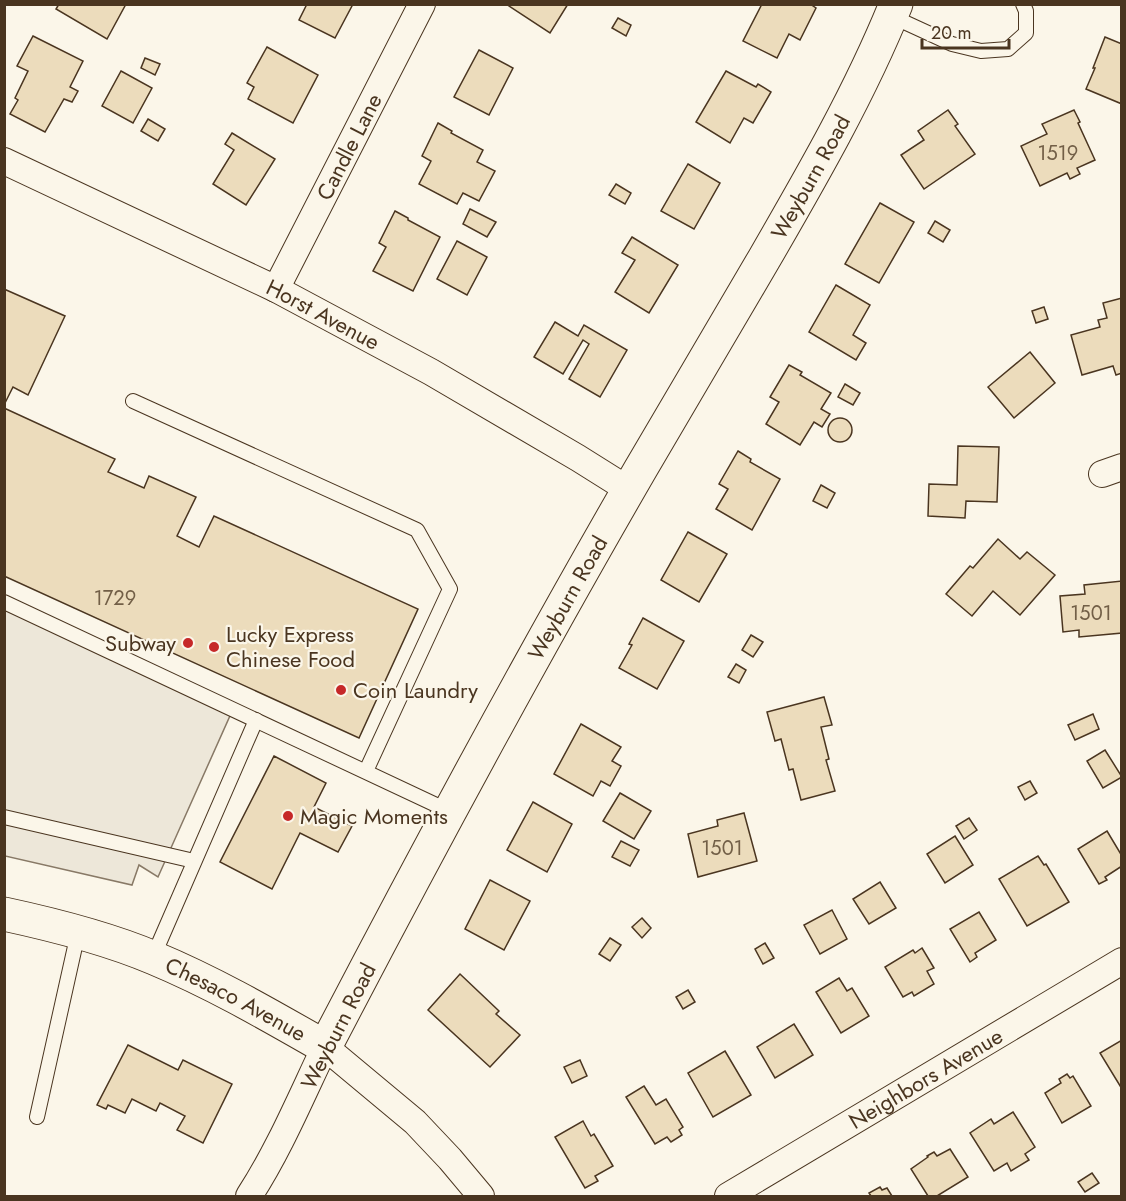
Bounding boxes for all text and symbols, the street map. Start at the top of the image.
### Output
scale bar [922,12,1009,50]
text: 20 m [931,20,971,46]
street label: Candle Lane [308,88,390,206]
street label: Weyburn Road [763,109,858,245]
house number: 1519 [1038,139,1078,168]
street label: Horst Avenue [261,271,386,358]
street label: Weyburn Road [520,530,615,666]
house number: 1729 [94,584,136,613]
house number: 1501 [1070,599,1112,628]
place label: Lucky Express Chinese Food [226,618,355,675]
place label: Subway [105,627,176,659]
marker: Subway [181,636,195,650]
marker: Lucky Express Chinese Food [207,640,221,654]
place label: Coin Laundry [353,674,478,706]
marker: Coin Laundry [334,683,348,697]
place label: Magic Moments [300,800,448,832]
marker: Magic Moments [281,809,295,823]
house number: 1501 [701,834,743,863]
street label: Chesaco Avenue [160,949,312,1049]
street label: Weyburn Road [292,957,384,1095]
street label: Neighbors Avenue [842,1020,1009,1137]

